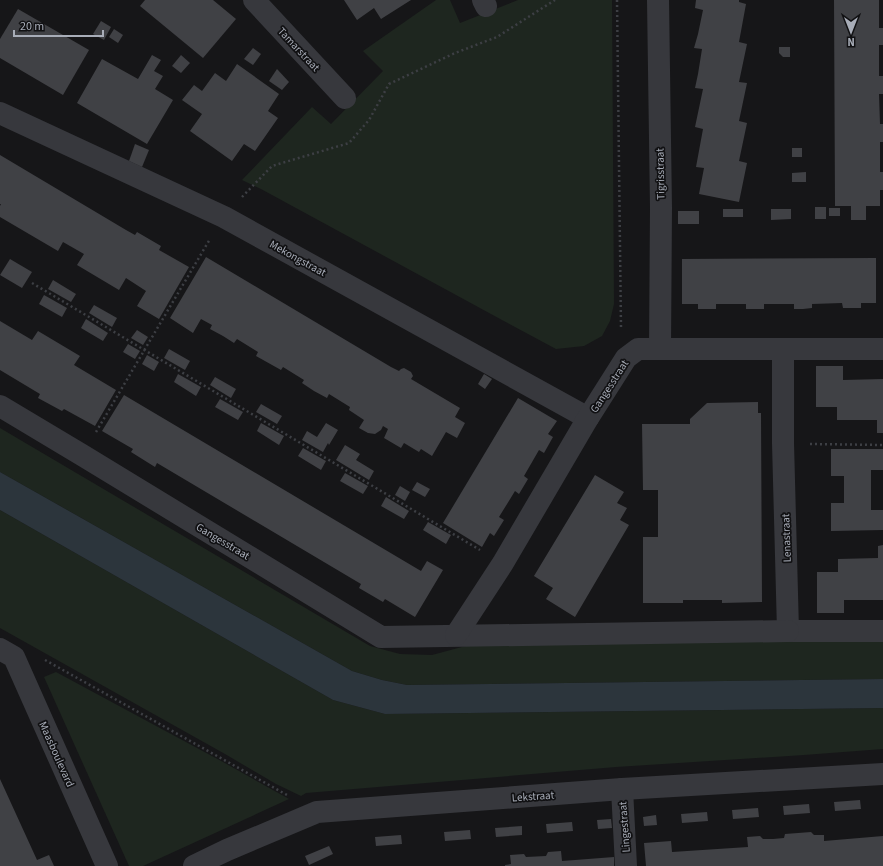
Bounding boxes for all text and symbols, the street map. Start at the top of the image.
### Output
scale bar [14,12,103,38]
north arrow [831,12,871,52]
text: 20 m [20,18,44,35]
street label: Tamarstraat [274,24,323,75]
text: N [847,34,855,49]
street label: Tigrisstraat [653,148,668,200]
street label: Mekongstraat [267,237,329,280]
street label: Gangesstraat [587,357,632,416]
street label: Lenastraat [778,513,795,563]
street label: Gangesstraat [193,520,253,563]
street label: Maasboulevard [35,719,78,789]
street label: Lekstraat [511,788,555,805]
street label: Lingestraat [615,801,634,853]

